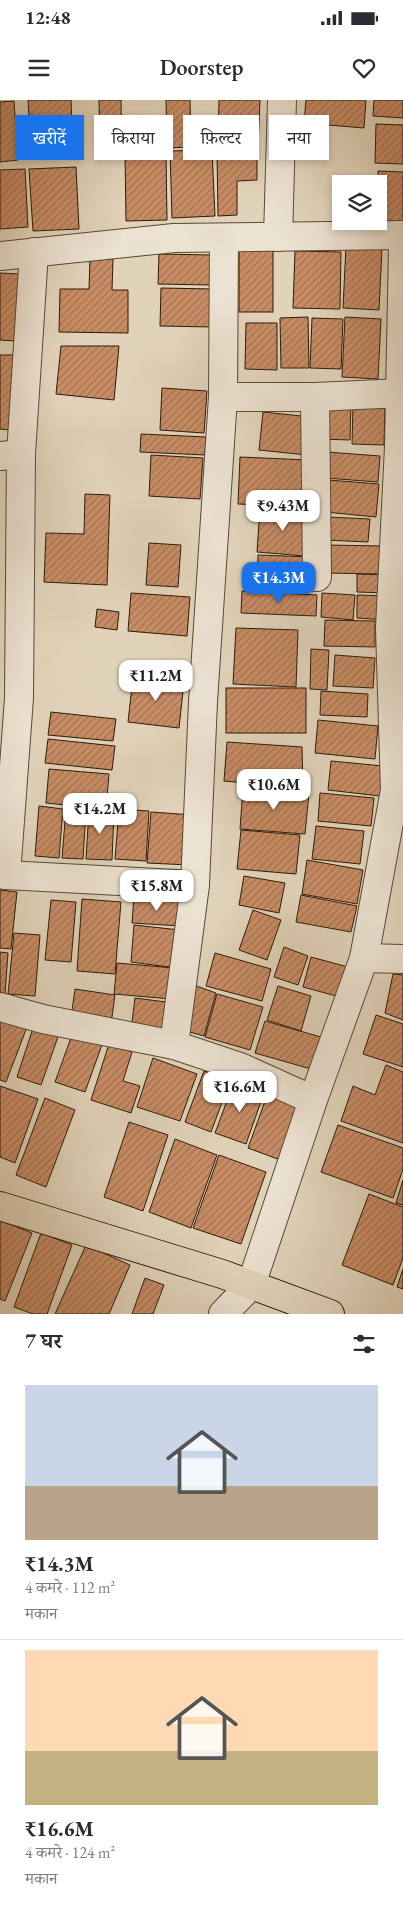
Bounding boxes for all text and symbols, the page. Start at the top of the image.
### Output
text: 12:48 [25,5,71,30]
text: Doorstep [160,53,243,82]
icon: menu [25,54,53,82]
icon: heart [350,54,378,82]
chip: खरीदें [15,115,84,160]
chip: किराया [94,115,173,160]
chip: फ़िल्टर [183,115,259,160]
chip: नया [269,115,329,160]
map controls [332,175,387,230]
button: layers [332,175,387,230]
pin: ₹9.43M [242,490,324,532]
text: ₹9.43M [257,495,309,516]
pin: ₹14.3M [238,562,320,604]
text: ₹14.3M [253,567,305,588]
pin: ₹11.2M [115,660,197,702]
text: ₹11.2M [130,665,182,686]
pin: ₹10.6M [233,768,315,811]
text: ₹10.6M [248,774,300,795]
pin: ₹14.2M [59,792,141,835]
text: ₹14.2M [74,798,126,819]
pin: ₹15.8M [116,870,198,912]
text: ₹15.8M [131,875,183,896]
pin: ₹16.6M [199,1070,281,1113]
text: ₹16.6M [214,1076,266,1097]
text: 7 घर [25,1327,62,1354]
icon: filters [350,1330,378,1358]
icon: home [157,1417,247,1507]
text: ₹14.3M [25,1550,94,1577]
text: 4 कमरे · 112 m² [25,1577,115,1598]
text: मकान [25,1603,57,1624]
icon: home [157,1683,247,1773]
text: ₹16.6M [25,1815,94,1842]
text: 4 कमरे · 124 m² [25,1842,115,1863]
text: मकान [25,1868,57,1889]

